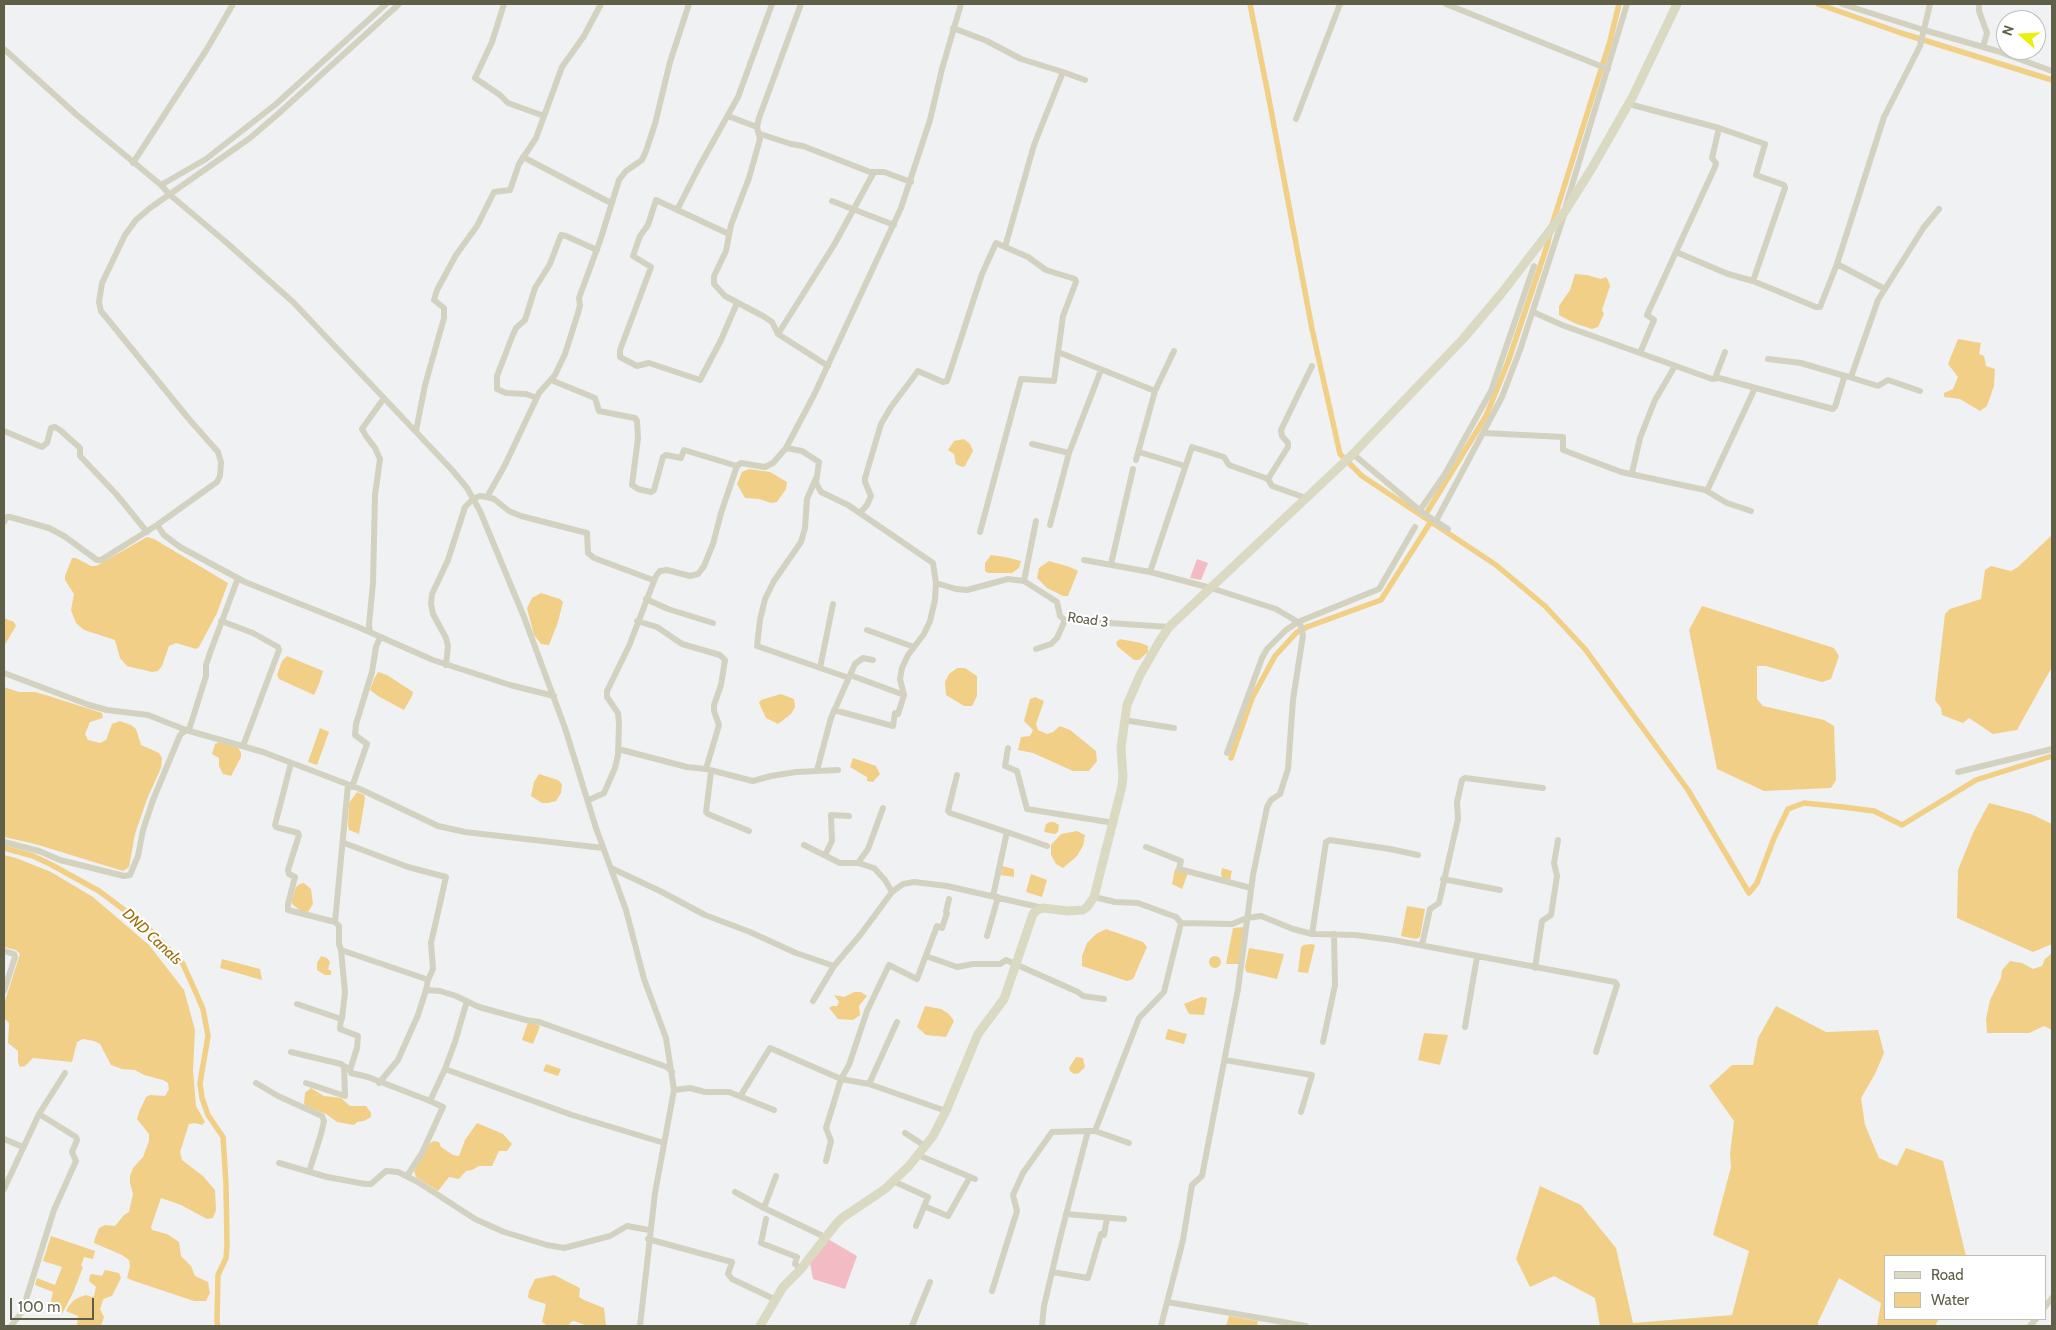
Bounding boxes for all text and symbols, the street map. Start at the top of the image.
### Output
north arrow [1996,10,2046,60]
text: N [1998,23,2018,38]
street label: Road 3 [1066,609,1110,631]
water label: DND Canals [119,905,185,969]
legend [1884,1255,2046,1320]
text: Road [1931,1266,1964,1284]
scale bar [12,1288,96,1320]
text: Water [1931,1291,1969,1309]
text: 100 m [18,1298,60,1316]

